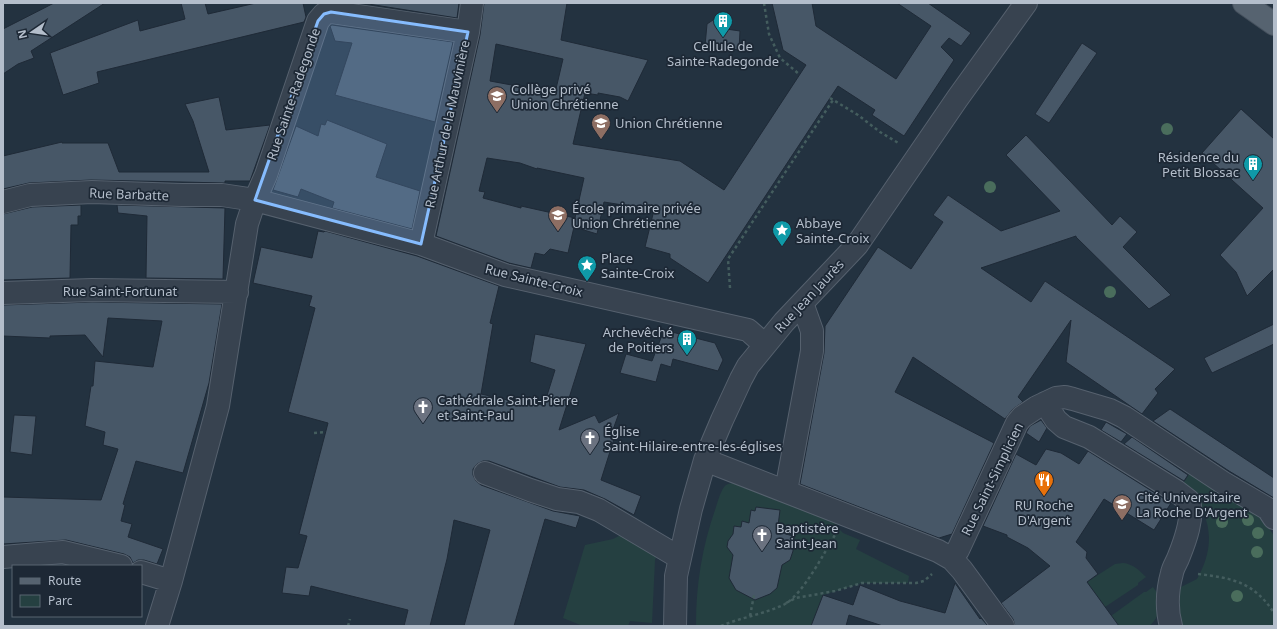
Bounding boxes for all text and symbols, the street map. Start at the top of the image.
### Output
building icon: Cellule de Sainte-Radegonde [712,10,734,38]
north arrow [12,12,52,52]
street label: Rue Sainte-Radegonde [262,25,324,163]
text: N [13,28,30,40]
place label: Cellule de Sainte-Radegonde [667,37,779,70]
street label: Rue Arthur de la Mauvinière [420,38,474,210]
place label: Collège privé Union Chrétienne [511,80,619,113]
school or university icon: Collège privé Union Chrétienne [486,85,508,113]
school or university icon: Union Chrétienne [590,112,612,140]
place label: Union Chrétienne [615,114,723,132]
place label: Résidence du Petit Blossac [1158,148,1239,181]
building icon: Résidence du Petit Blossac [1242,153,1264,181]
street label: Rue Barbatte [89,184,169,204]
place label: École primaire privée Union Chrétienne [572,199,701,232]
school or university icon: École primaire privée Union Chrétienne [547,204,569,232]
place label: Abbaye Sainte-Croix [796,214,870,247]
place icon: Abbaye Sainte-Croix [771,219,793,247]
place label: Place Sainte-Croix [601,249,675,282]
place icon: Place Sainte-Croix [576,254,598,282]
street label: Rue Jean Jaurès [770,255,848,337]
street label: Rue Sainte-Croix [483,259,585,301]
street label: Rue Saint-Fortunat [63,282,177,300]
place label: Archevêché de Poitiers [603,323,673,356]
building icon: Archevêché de Poitiers [676,328,698,356]
place label: Cathédrale Saint-Pierre et Saint-Paul [437,391,578,424]
church icon: Cathédrale Saint-Pierre et Saint-Paul [412,396,434,424]
street label: Rue Saint-Simplicien [957,419,1027,539]
place label: Église Saint-Hilaire-entre-les-églises [604,422,782,455]
church icon: Église Saint-Hilaire-entre-les-églises [579,427,601,455]
restaurant icon: RU Roche D'Argent [1033,469,1055,497]
place label: Cité Universitaire La Roche D'Argent [1136,488,1248,521]
school or university icon: Cité Universitaire La Roche D'Argent [1111,493,1133,521]
place label: RU Roche D'Argent [1015,496,1073,529]
place label: Baptistère Saint-Jean [776,519,838,552]
church icon: Baptistère Saint-Jean [751,524,773,552]
legend [12,565,142,617]
text: Route [48,572,81,589]
text: Parc [48,592,73,609]

